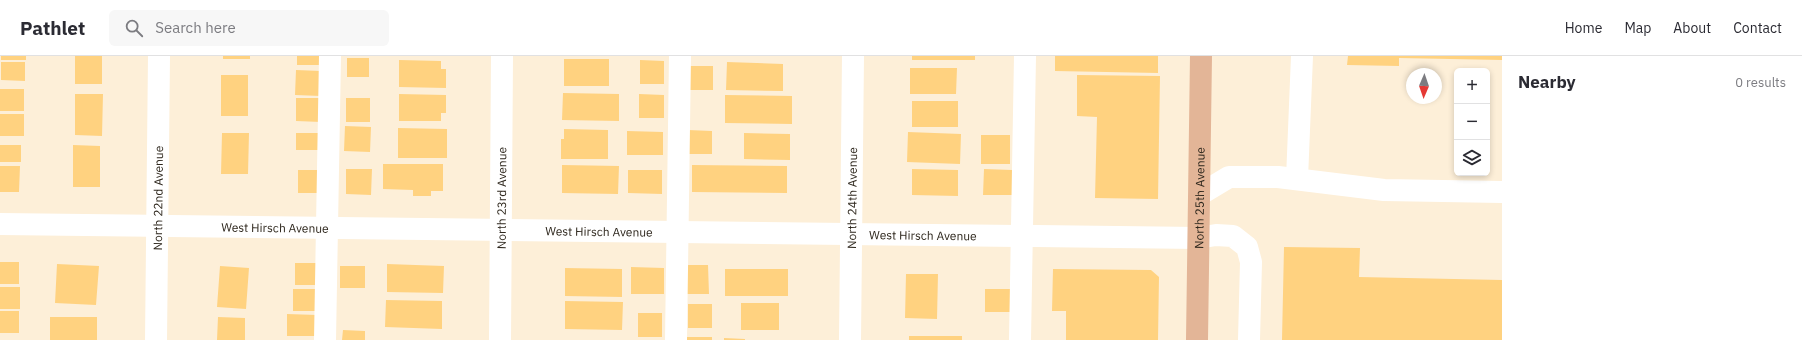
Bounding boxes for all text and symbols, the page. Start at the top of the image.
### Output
search box [109,10,389,46]
text: Pathlet [20,16,85,40]
icon: search [123,17,145,39]
text: Search here [155,18,236,37]
text: Home [1565,19,1602,37]
text: Map [1624,19,1651,37]
text: About [1673,19,1711,37]
text: Contact [1733,19,1782,37]
north arrow [1406,68,1442,104]
map controls [1454,68,1490,176]
button: + [1454,68,1490,104]
text: Nearby [1518,71,1576,93]
text: 0 results [1735,74,1786,91]
button: − [1454,104,1490,140]
button: layers [1454,140,1490,176]
street label: North 22nd Avenue [149,145,166,250]
street label: North 23rd Avenue [493,146,509,249]
street label: North 24th Avenue [843,147,860,249]
street label: North 25th Avenue [1191,147,1207,249]
street label: West Hirsch Avenue [221,219,329,235]
street label: West Hirsch Avenue [545,223,653,239]
street label: West Hirsch Avenue [869,227,977,243]

